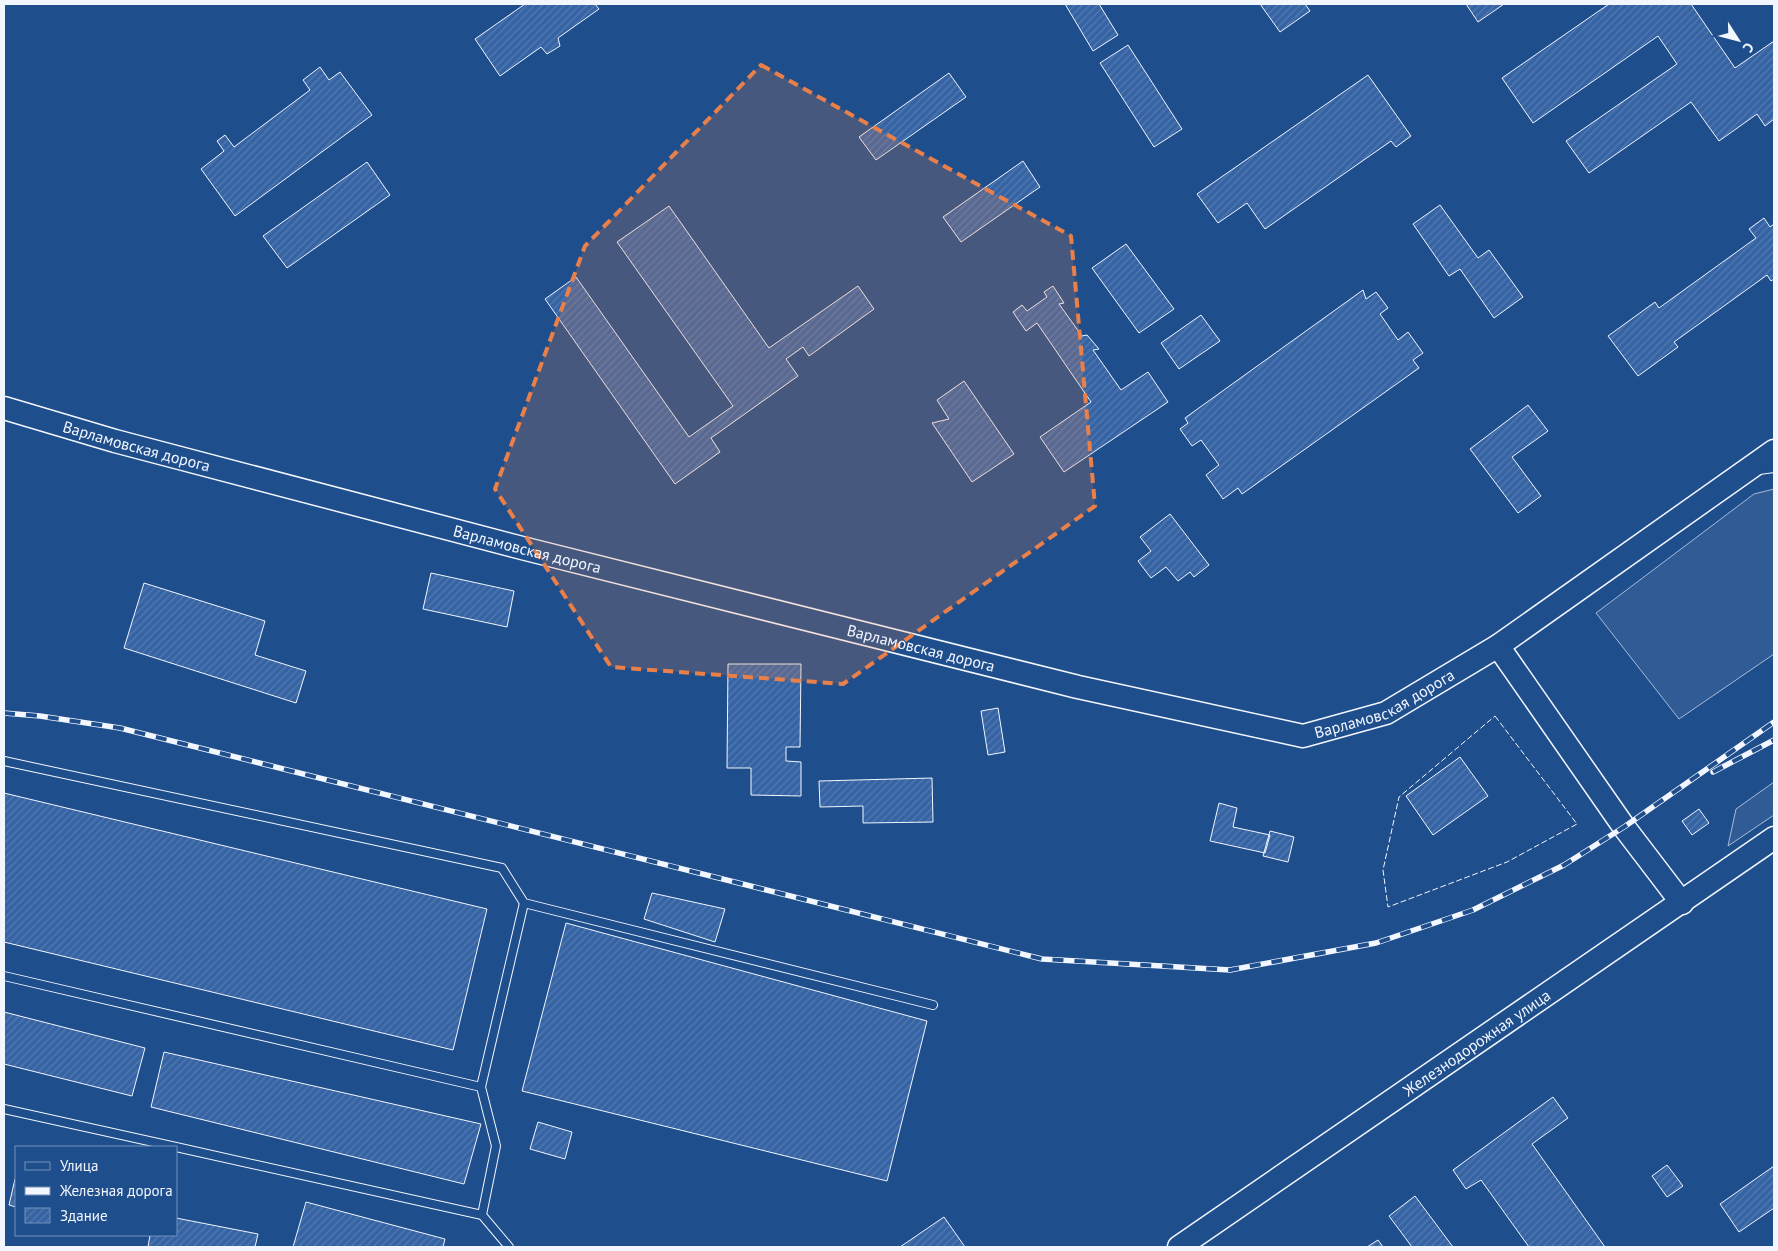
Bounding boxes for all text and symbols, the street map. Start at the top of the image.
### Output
north arrow [1713,15,1763,65]
text: С [1739,39,1758,56]
street label: Варламовская дорога [61,416,212,476]
street label: Варламовская дорога [451,520,603,577]
street label: Варламовская дорога [845,620,997,676]
street label: Варламовская дорога [1312,665,1458,742]
street label: Железнодорожная улица [1398,985,1554,1101]
legend [15,1146,178,1236]
text: Улица [60,1156,98,1175]
text: Железная дорога [59,1181,173,1200]
text: Здание [60,1206,108,1225]

